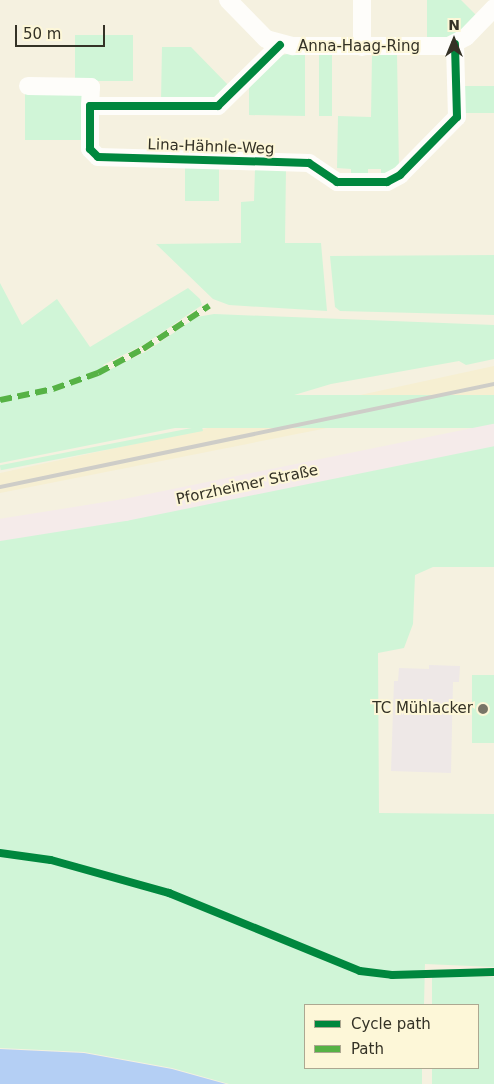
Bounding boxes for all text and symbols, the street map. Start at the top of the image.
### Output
scale bar [18,15,108,47]
north arrow [429,15,479,65]
text: N [448,17,460,33]
text: 50 m [23,25,61,43]
street label: Anna-Haag-Ring [298,38,420,56]
street label: Lina-Hähnle-Weg [147,136,275,158]
street label: Pforzheimer Straße [174,461,320,509]
place label: TC Mühlacker [372,700,473,718]
marker: TC Mühlacker [477,703,489,715]
legend [304,1004,479,1069]
text: Cycle path [351,1015,431,1033]
text: Path [351,1040,384,1058]

